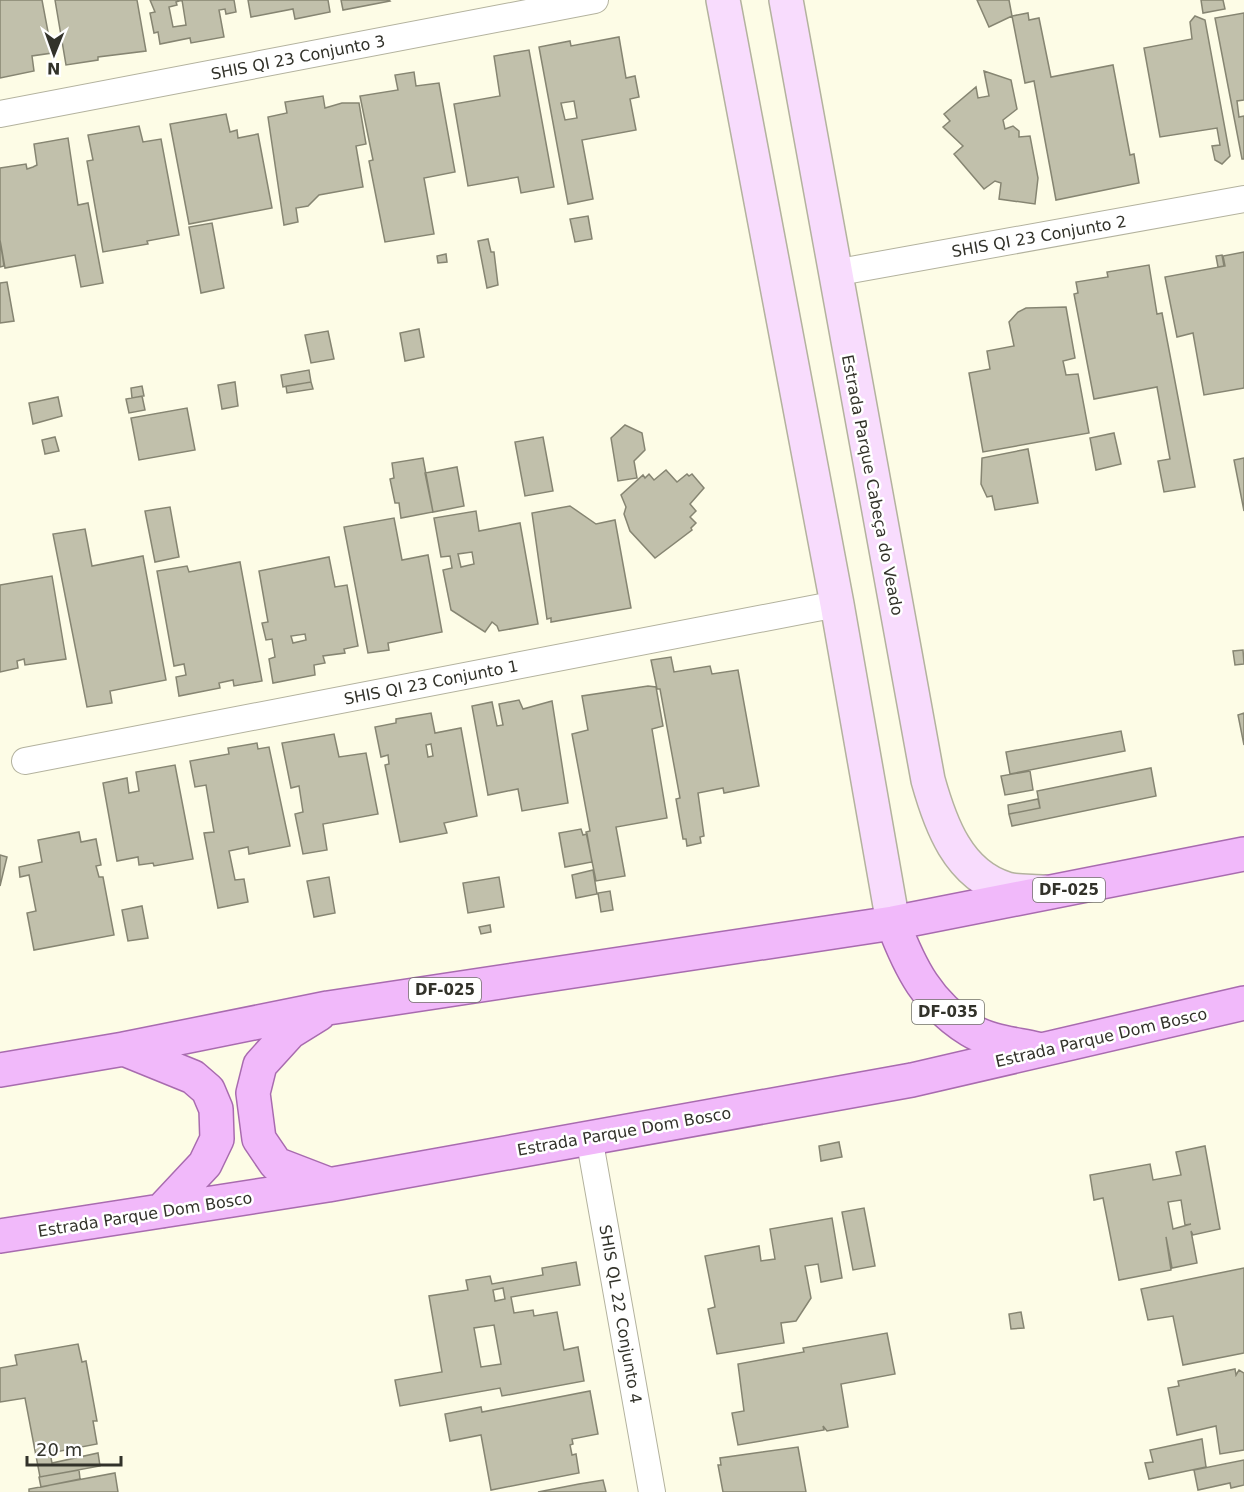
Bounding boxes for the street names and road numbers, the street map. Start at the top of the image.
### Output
street label: SHIS QI 23 Conjunto 3 [209,31,387,84]
street label: SHIS QI 23 Conjunto 2 [950,212,1128,261]
street label: Estrada Parque Cabeça do Veado [838,353,907,617]
street label: SHIS QI 23 Conjunto 1 [342,656,520,709]
road number: DF-025 [1033,878,1105,902]
road number: DF-025 [409,978,481,1002]
road number: DF-035 [912,1000,984,1024]
street label: Estrada Parque Dom Bosco [993,1004,1209,1071]
street label: Estrada Parque Dom Bosco [516,1103,733,1160]
street label: Estrada Parque Dom Bosco [36,1188,254,1241]
street label: SHIS QL 22 Conjunto 4 [595,1223,646,1405]

